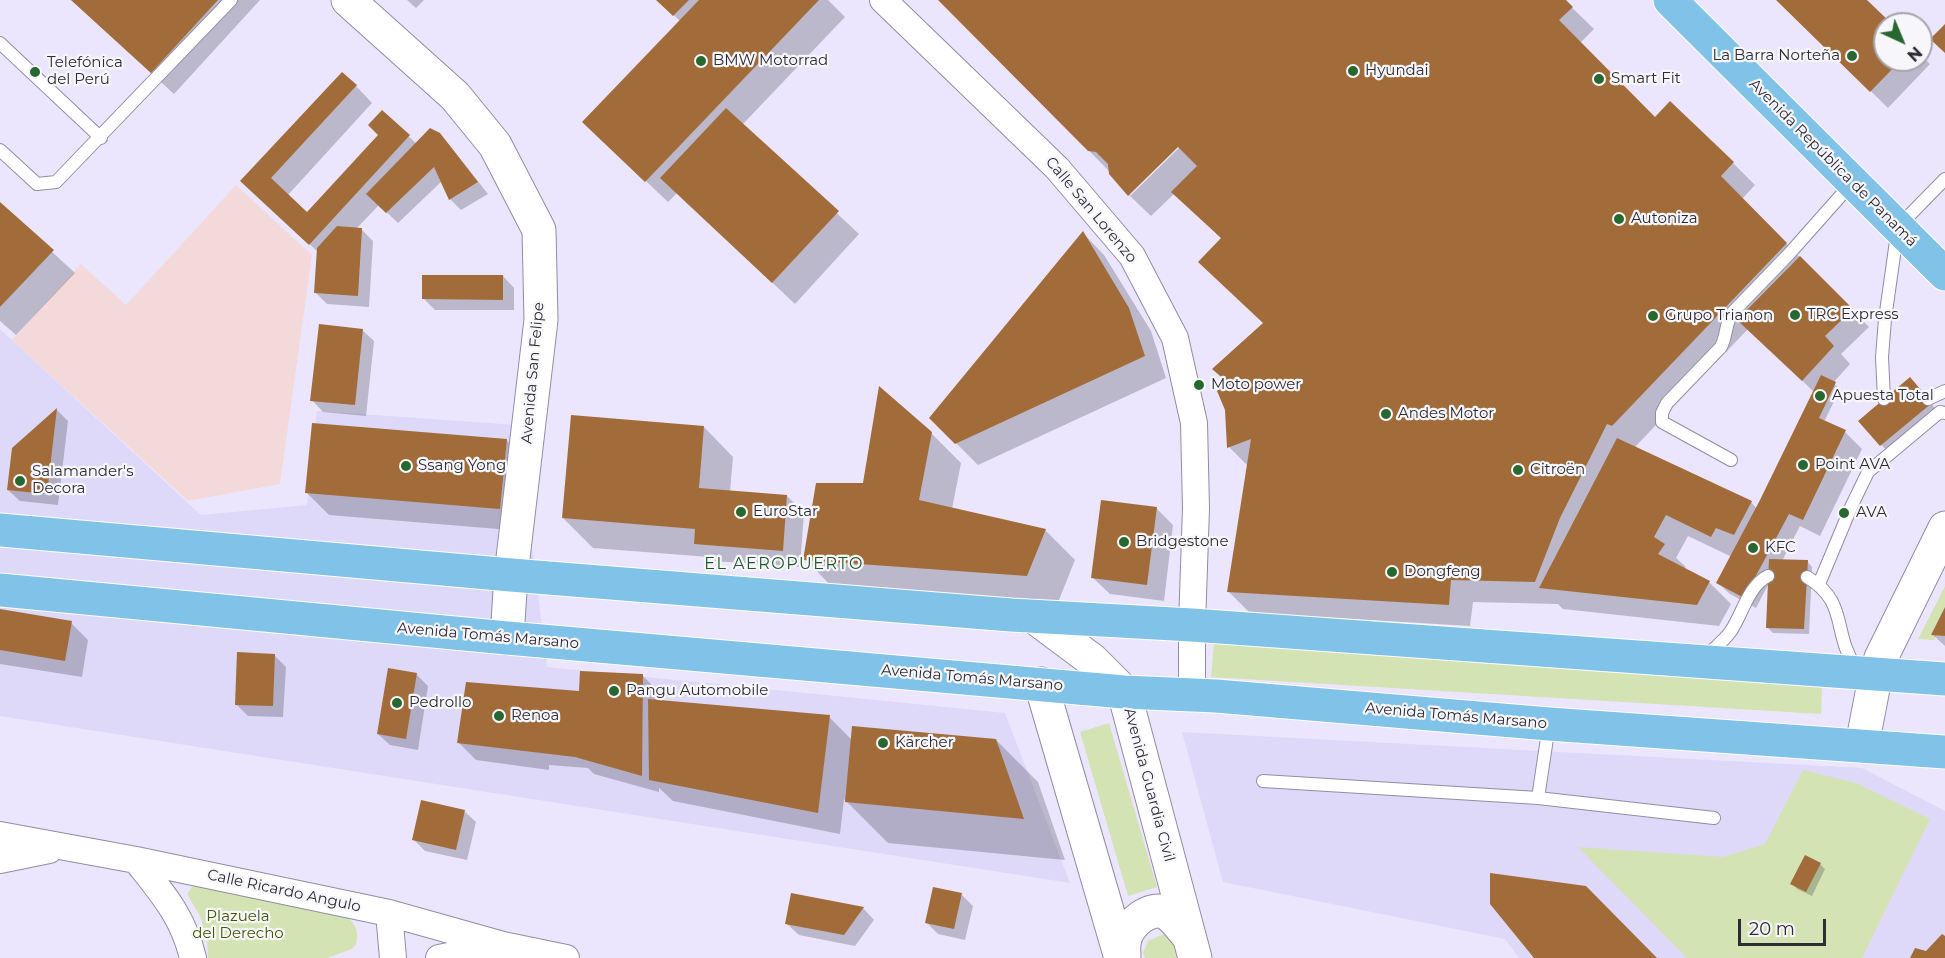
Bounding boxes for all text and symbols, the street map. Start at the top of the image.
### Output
north arrow [1873,12,1933,72]
text: N [1903,43,1926,65]
place label: La Barra Norteña [1712,47,1840,65]
marker: La Barra Norteña [1845,49,1859,63]
place label: BMW Motorrad [713,52,828,70]
place label: Telefónica del Perú [47,54,123,89]
marker: BMW Motorrad [694,54,708,68]
place label: Hyundai [1365,62,1429,80]
marker: Hyundai [1346,64,1360,78]
marker: Telefónica del Perú [28,65,42,79]
place label: Smart Fit [1611,70,1681,88]
marker: Smart Fit [1592,72,1606,86]
street label: Avenida República de Panamá [1745,75,1921,251]
street label: Calle San Lorenzo [1041,153,1141,267]
place label: Autoniza [1631,210,1698,228]
marker: Autoniza [1612,212,1626,226]
street label: Avenida San Felipe [518,301,548,445]
place label: TRC Express [1807,306,1899,324]
place label: Grupo Trianon [1665,307,1773,325]
marker: TRC Express [1788,308,1802,322]
marker: Grupo Trianon [1646,309,1660,323]
place label: Moto power [1211,376,1301,394]
marker: Moto power [1192,378,1206,392]
place label: Apuesta Total [1832,387,1934,405]
marker: Apuesta Total [1813,389,1827,403]
place label: Andes Motor [1398,405,1494,423]
marker: Andes Motor [1379,407,1393,421]
place label: Point AVA [1815,456,1890,474]
place label: Ssang Yong [418,457,506,475]
marker: Point AVA [1796,458,1810,472]
marker: Ssang Yong [399,459,413,473]
place label: Citroën [1530,461,1585,479]
place label: Salamander's Decora [32,463,133,498]
marker: Citroën [1511,463,1525,477]
marker: Salamander's Decora [13,474,27,488]
place label: EuroStar [753,503,818,521]
place label: AVA [1856,504,1887,522]
marker: EuroStar [734,505,748,519]
marker: AVA [1837,506,1851,520]
place label: Bridgestone [1136,533,1228,551]
marker: Bridgestone [1117,535,1131,549]
place label: KFC [1765,539,1796,557]
marker: KFC [1746,541,1760,555]
district label: EL AEROPUERTO [704,554,864,574]
place label: Dongfeng [1404,563,1481,581]
marker: Dongfeng [1385,565,1399,579]
street label: Avenida Tomás Marsano [396,619,580,653]
street label: Avenida Tomás Marsano [880,661,1064,695]
place label: Pangu Automobile [626,682,768,700]
marker: Pangu Automobile [607,684,621,698]
place label: Pedrollo [409,694,472,712]
marker: Pedrollo [390,696,404,710]
street label: Avenida Tomás Marsano [1364,699,1548,733]
street label: Avenida Guardia Civil [1120,706,1178,864]
place label: Renoa [511,707,559,725]
marker: Renoa [492,709,506,723]
place label: Kärcher [895,734,954,752]
marker: Kärcher [876,736,890,750]
street label: Calle Ricardo Angulo [206,866,362,916]
scale bar [1741,907,1830,945]
park label: Plazuela del Derecho [192,908,284,943]
text: 20 m [1749,918,1795,940]

